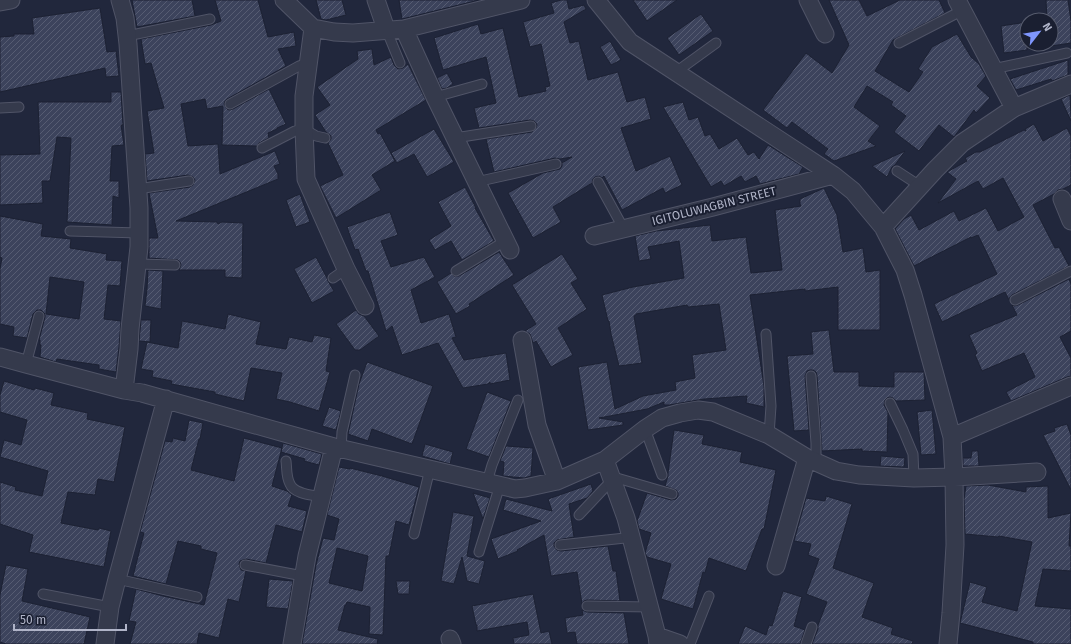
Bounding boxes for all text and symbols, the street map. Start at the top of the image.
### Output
north arrow [1019,12,1059,52]
text: N [1040,21,1055,34]
street label: IGITOLUWAGBIN STREET [650,184,778,228]
scale bar [14,606,126,632]
text: 50 m [20,613,46,627]

